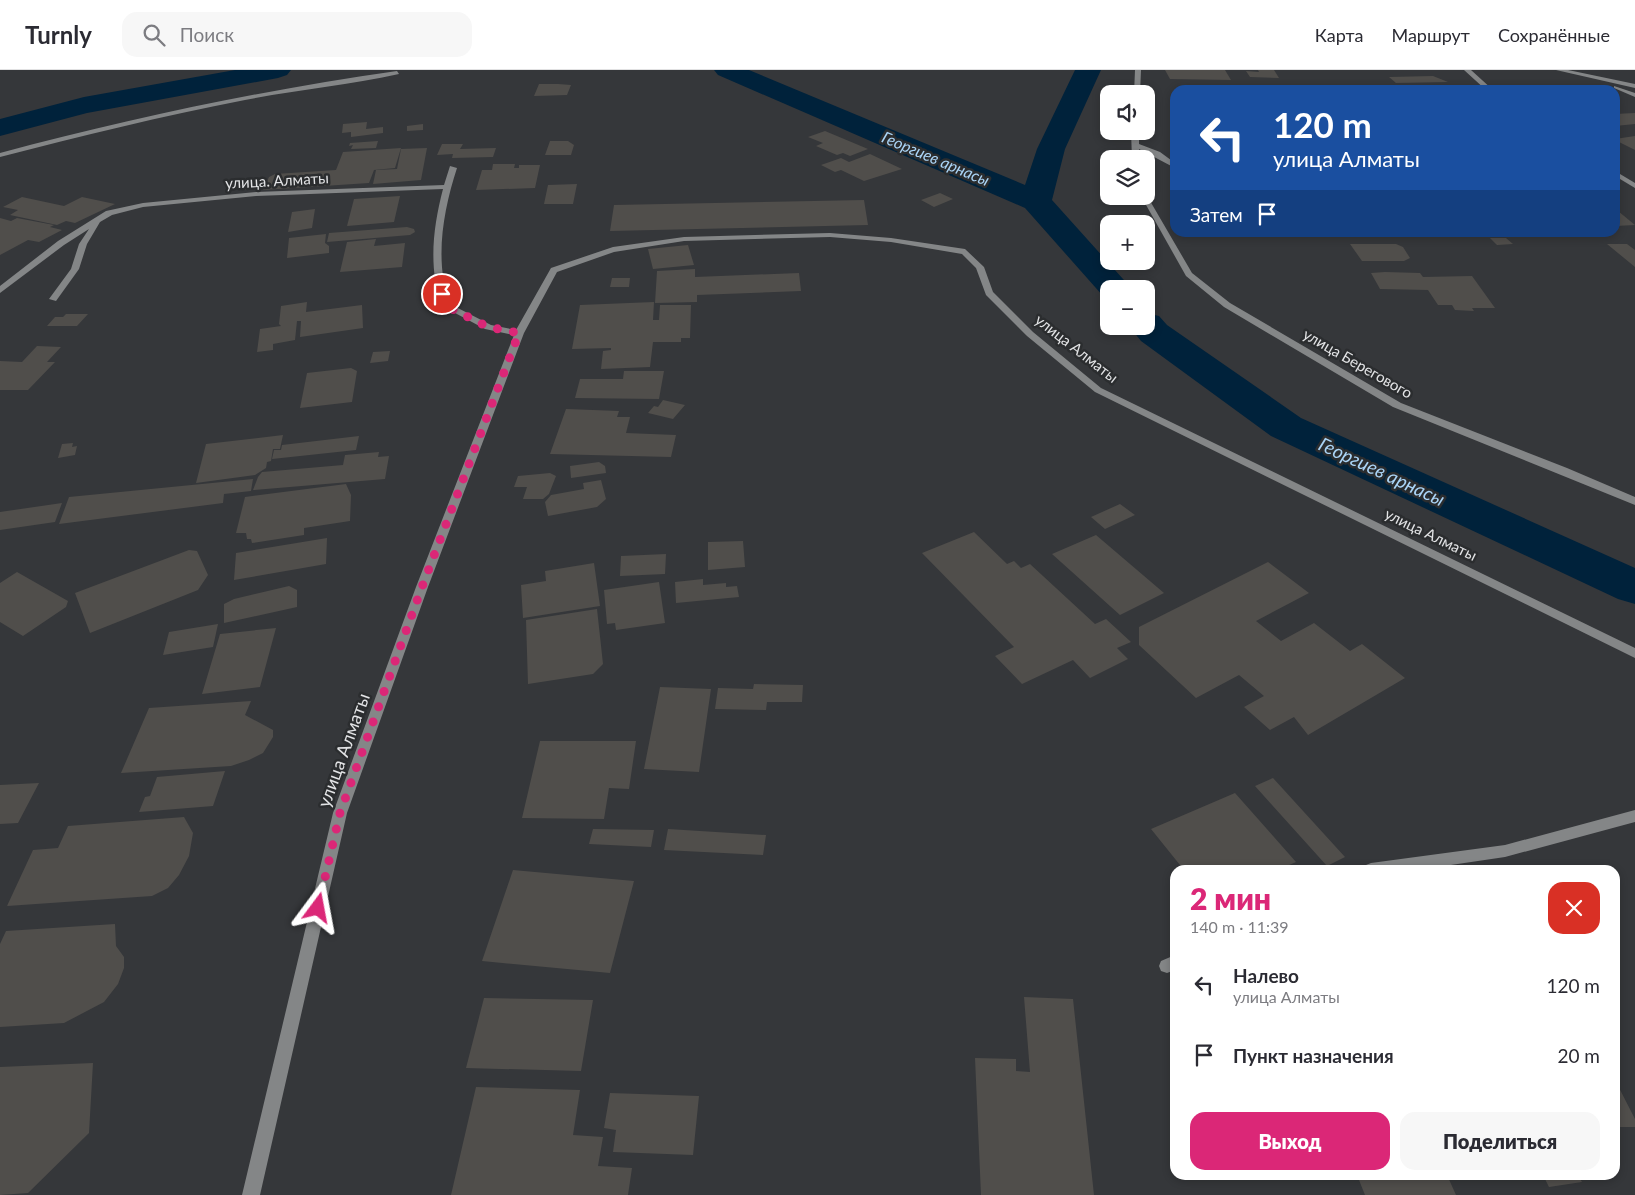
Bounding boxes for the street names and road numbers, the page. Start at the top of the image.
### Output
street label: улица. Алматы [225,168,329,192]
street label: улица Алматы [1032,310,1122,386]
street label: улица Берегового [1300,324,1416,402]
street label: улица Алматы [1382,504,1480,564]
street label: улица Алматы [312,690,374,810]

